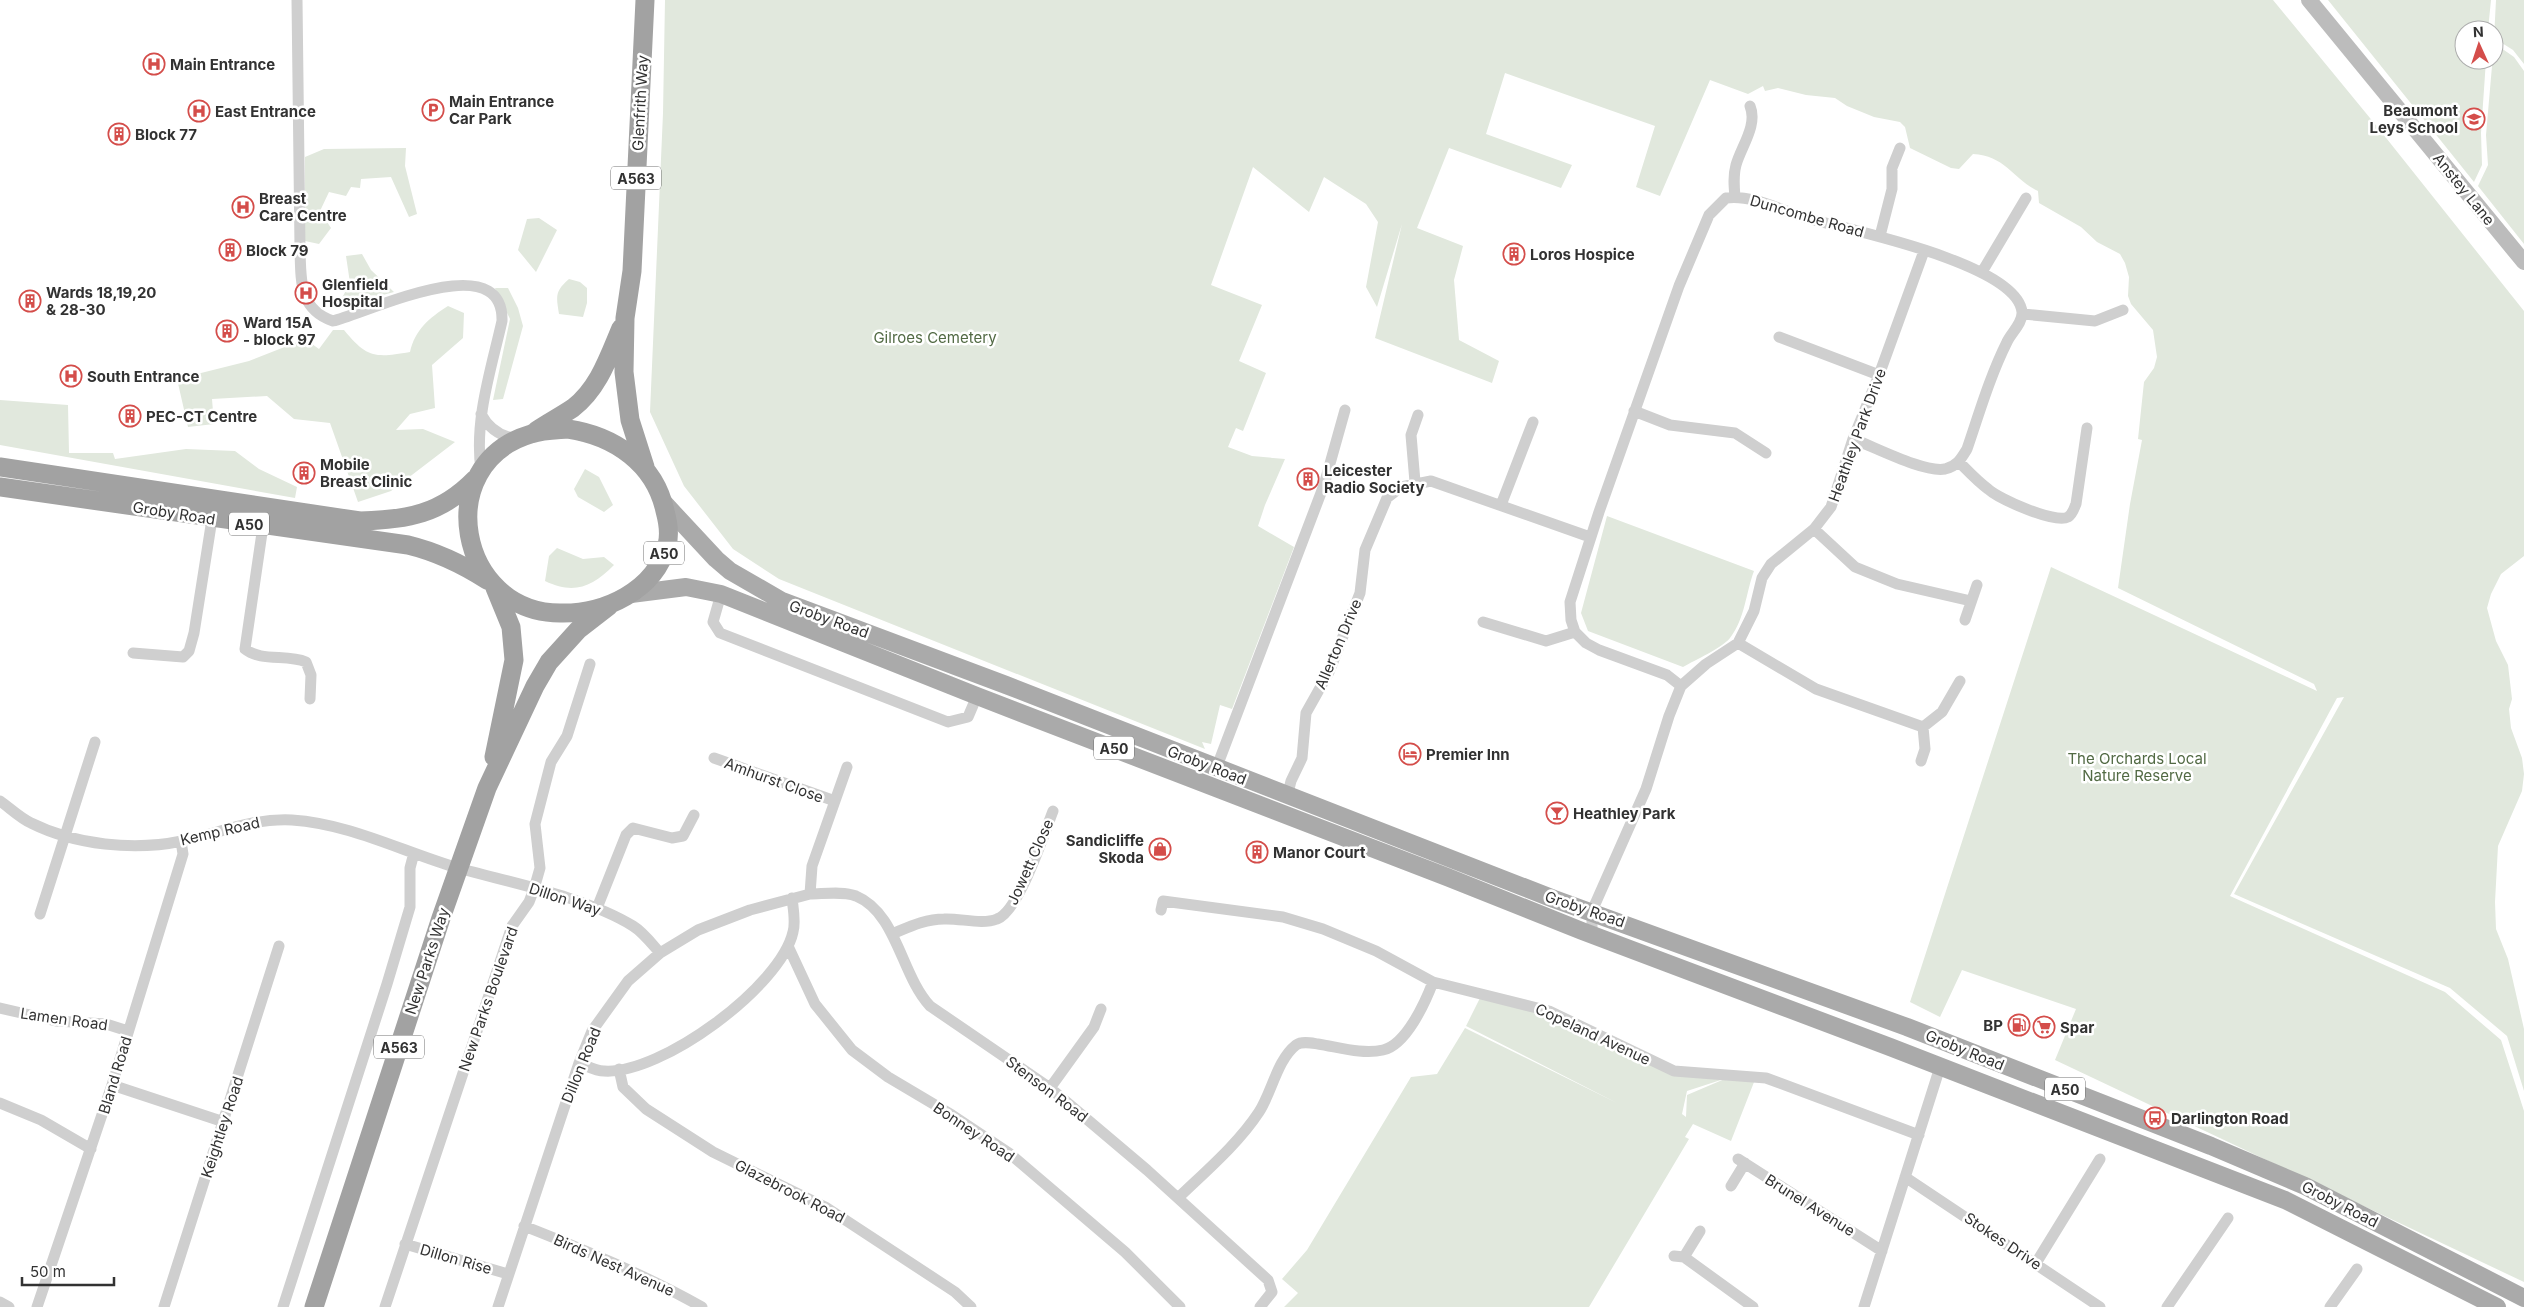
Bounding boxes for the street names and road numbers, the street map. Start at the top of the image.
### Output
street label: Glenfrith Way [628,54,652,152]
street label: Anstey Lane [2429,149,2499,229]
road number: A563 [611,167,661,190]
street label: Duncombe Road [1748,191,1866,241]
street label: Heathley Park Drive [1824,366,1890,504]
street label: Groby Road [131,497,217,529]
road number: A50 [229,512,269,536]
road number: A50 [644,542,684,564]
street label: Groby Road [787,596,871,642]
street label: Allerton Drive [1310,596,1366,692]
road number: A50 [1094,736,1134,760]
street label: Groby Road [1165,741,1249,789]
street label: Amhurst Close [722,753,826,807]
street label: Kemp Road [178,813,262,849]
street label: Jowett Close [1003,816,1057,908]
street label: Dillon Way [527,878,604,920]
street label: Groby Road [1543,886,1627,932]
street label: New Parks Way [401,905,453,1017]
street label: New Parks Boulevard [454,924,522,1074]
street label: Copeland Avenue [1532,999,1654,1069]
street label: Lamen Road [19,1003,109,1035]
street label: Dillon Road [557,1024,605,1106]
street label: Groby Road [1923,1026,2007,1074]
street label: Bland Road [94,1034,136,1116]
road number: A563 [374,1036,424,1058]
street label: Stenson Road [1002,1052,1092,1126]
street label: Keightley Road [197,1074,247,1180]
road number: A50 [2045,1078,2085,1100]
street label: Bonney Road [930,1098,1018,1166]
street label: Glazebrook Road [732,1155,848,1227]
street label: Brunel Avenue [1762,1170,1858,1240]
street label: Groby Road [2299,1177,2381,1231]
street label: Stokes Drive [1961,1208,2045,1274]
street label: Birds Nest Avenue [551,1230,677,1300]
street label: Dillon Rise [418,1240,494,1278]

